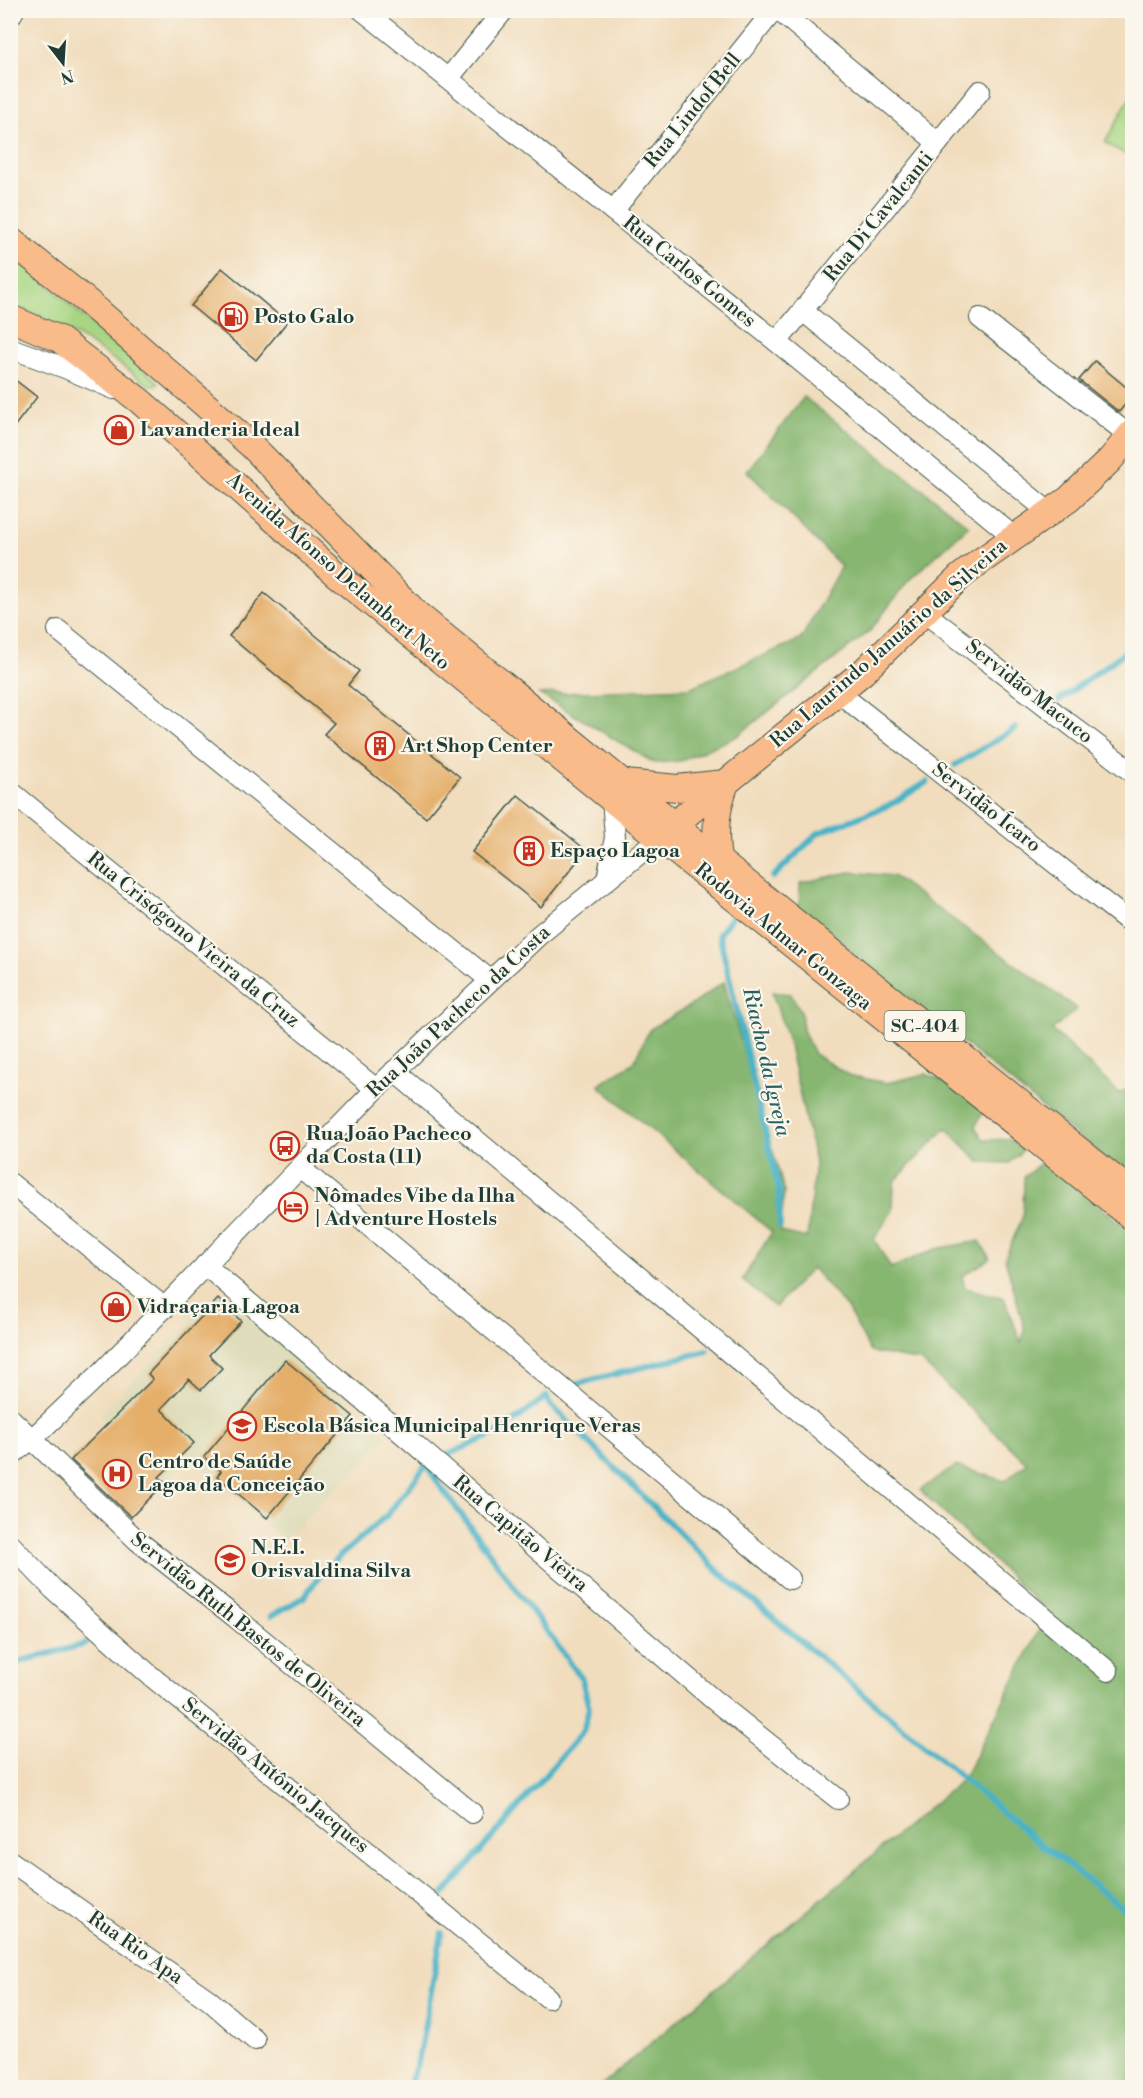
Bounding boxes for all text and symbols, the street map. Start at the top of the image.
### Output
north arrow [33,33,93,93]
street label: Rua Lindof Bell [639,48,747,174]
text: N [58,65,76,88]
street label: Rua Di Cavalcanti [819,146,940,287]
street label: Rua Carlos Gomes [617,211,761,333]
fuel station icon: Posto Galo [217,301,249,333]
place label: Posto Galo [254,305,355,330]
shop icon: Lavanderia Ideal [103,414,135,446]
place label: Lavanderia Ideal [140,418,301,443]
street label: Avenida Afonso Delambert Neto [220,467,455,676]
street label: Rua Laurindo Januário da Silveira [765,534,1013,754]
street label: Servidão Macuco [960,634,1098,750]
building icon: Art Shop Center [364,730,396,762]
place label: Art Shop Center [400,734,553,759]
street label: Servidão Ícaro [926,757,1046,858]
building icon: Espaço Lagoa [513,835,545,867]
place label: Espaço Lagoa [550,839,680,864]
street label: Rua Crisógono Vieira da Cruz [82,846,304,1034]
street label: Rodovia Admar Gonzaga [689,858,877,1017]
street label: Rua João Pacheco da Costa [362,920,557,1104]
water label: Riacho da Igreja [736,984,796,1139]
road number: SC-404 [884,1011,966,1041]
place label: Rua João Pacheco da Costa (11) [306,1122,472,1170]
bus stop icon: Rua João Pacheco da Costa (11) [269,1130,301,1162]
place label: Nômades Vibe da Ilha | Adventure Hostels [314,1184,515,1232]
hotel icon: Nômades Vibe da Ilha | Adventure Hostels [277,1191,309,1223]
shop icon: Vidraçaria Lagoa [100,1291,132,1323]
place label: Vidraçaria Lagoa [136,1295,300,1320]
school or university icon: Escola Básica Municipal Henrique Veras [226,1410,258,1442]
place label: Escola Básica Municipal Henrique Veras [263,1414,641,1439]
place label: Centro de Saúde Lagoa da Conceição [138,1450,325,1498]
hospital icon: Centro de Saúde Lagoa da Conceição [101,1458,133,1490]
street label: Rua Capitão Vieira [447,1470,594,1599]
street label: Servidão Ruth Bastos de Oliveira [125,1527,371,1733]
place label: N.E.I. Orisvaldina Silva [251,1536,411,1584]
school or university icon: N.E.I. Orisvaldina Silva [214,1544,246,1576]
street label: Servidão Antônio Jacques [176,1693,374,1859]
street label: Rua Rio Apa [83,1906,188,1990]

